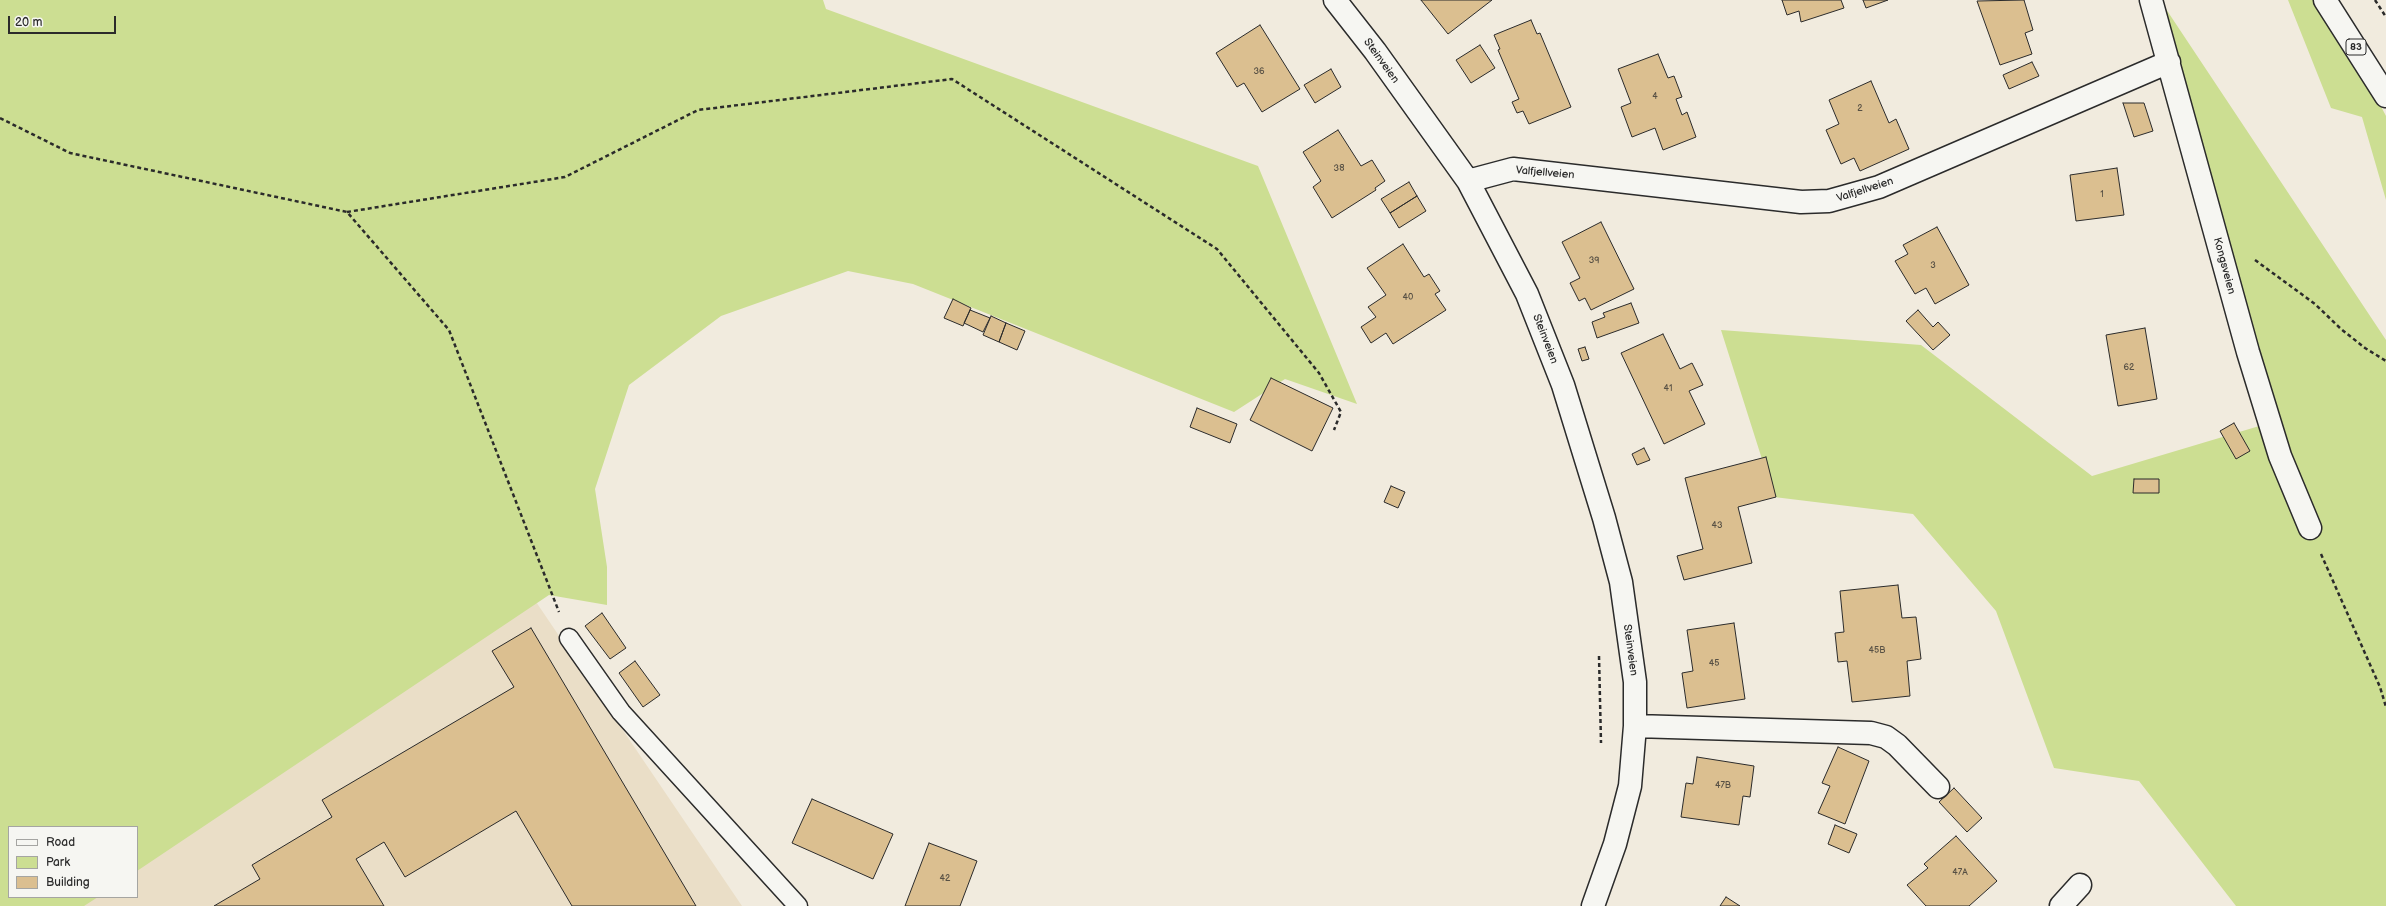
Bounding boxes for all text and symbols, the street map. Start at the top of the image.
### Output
scale bar [10,8,118,34]
text: 20 m [15,15,42,30]
street label: Steinveien [1360,36,1402,86]
road number: 83 [2346,39,2366,55]
house number: 36 [1253,67,1265,77]
house number: 4 [1652,92,1658,102]
house number: 2 [1857,104,1863,114]
house number: 38 [1334,164,1344,174]
street label: Valfjellveien [1515,164,1575,182]
street label: Valfjellveien [1835,175,1895,205]
house number: 1 [2100,190,2104,200]
street label: Kongsveien [2210,236,2238,296]
house number: 39 [1589,256,1599,266]
house number: 3 [1930,261,1936,271]
house number: 40 [1403,293,1413,303]
street label: Steinveien [1530,312,1560,366]
house number: 62 [2124,363,2134,373]
house number: 41 [1664,384,1672,394]
house number: 43 [1711,521,1723,531]
street label: Steinveien [1620,623,1640,677]
house number: 45B [1869,646,1885,656]
house number: 45 [1709,659,1719,669]
house number: 47B [1715,781,1731,791]
legend [8,826,138,898]
text: Road [46,835,75,850]
text: Park [46,855,70,870]
house number: 47A [1952,868,1968,878]
house number: 42 [940,874,950,884]
text: Building [46,875,90,890]

